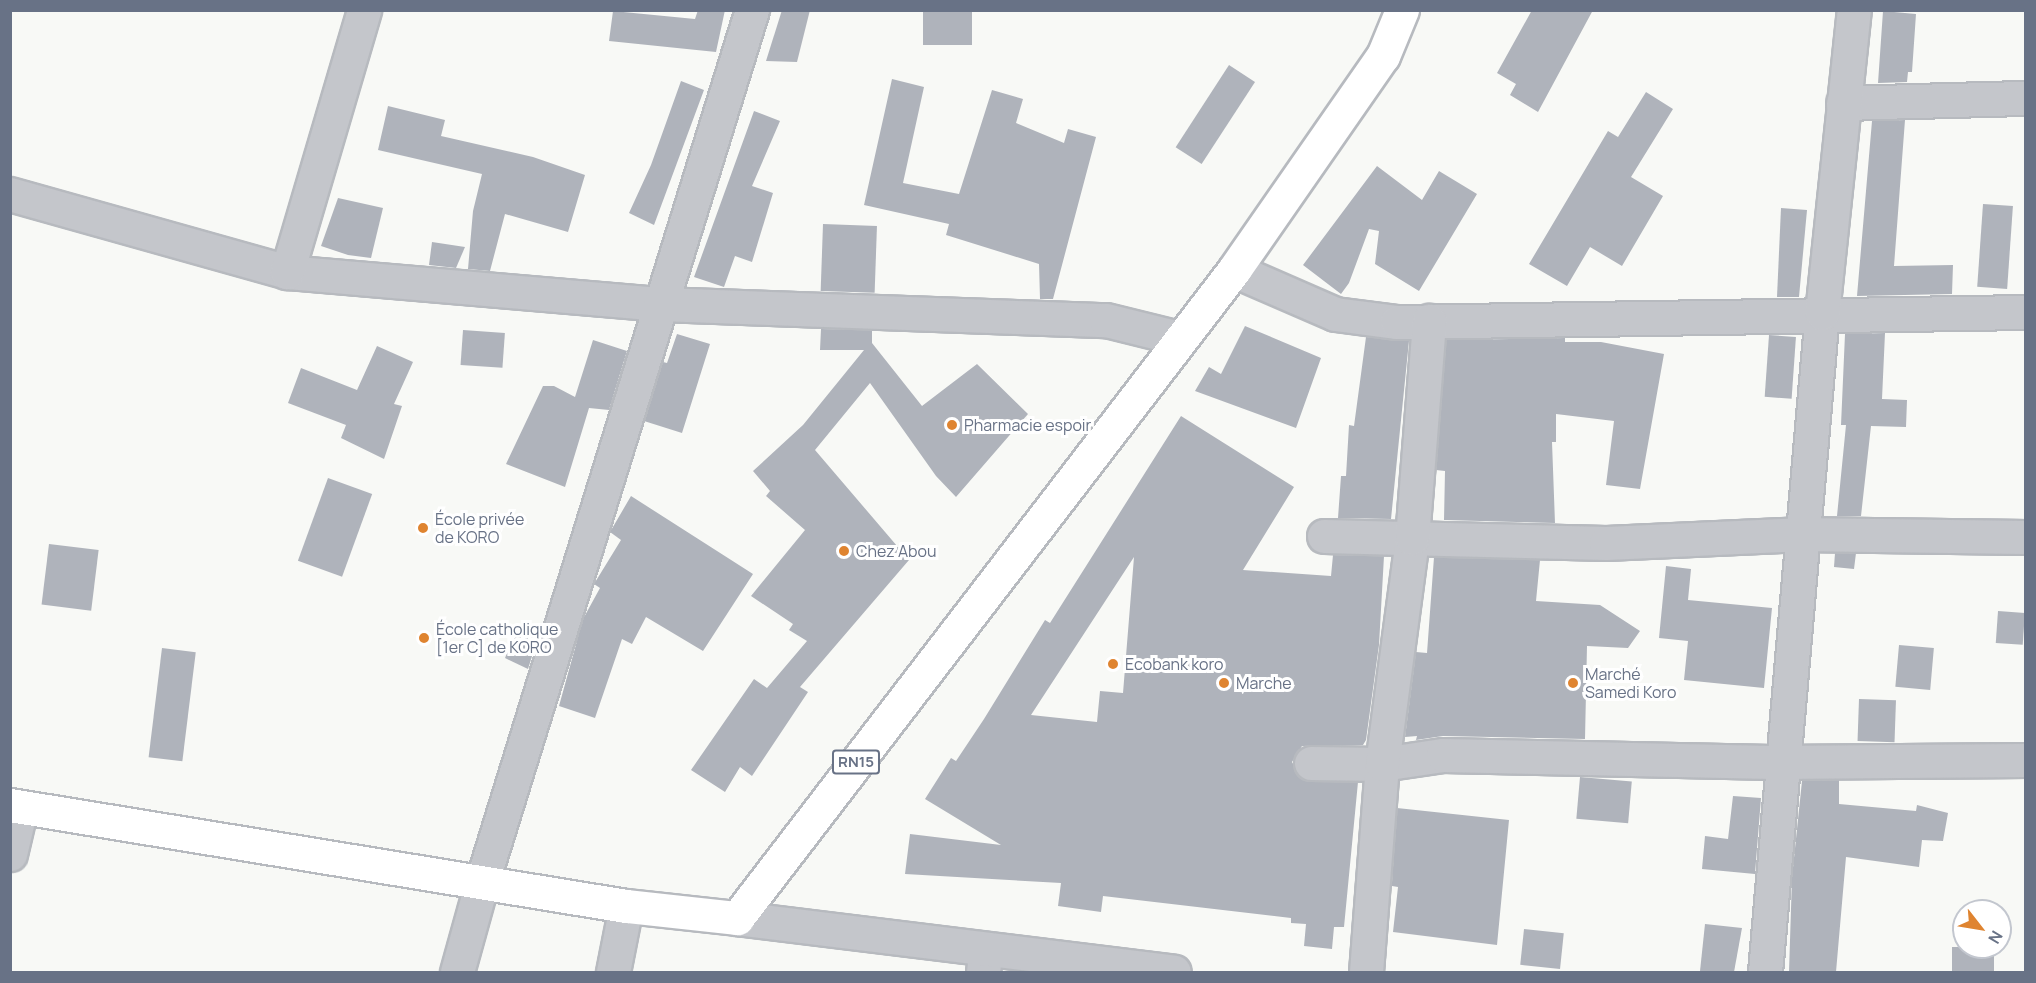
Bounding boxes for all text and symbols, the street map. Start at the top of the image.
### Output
place label: Pharmacie espoir [964,415,1091,435]
marker: Pharmacie espoir [945,418,959,432]
place label: École privée de KORO [435,509,524,547]
marker: École privée de KORO [416,521,430,535]
place label: Chez Abou [856,541,937,561]
marker: Chez Abou [837,544,851,558]
place label: École catholique [1er C] de KORO [436,619,558,657]
marker: École catholique [1er C] de KORO [417,631,431,645]
place label: Ecobank koro [1125,654,1224,674]
marker: Ecobank koro [1106,657,1120,671]
place label: Marché Samedi Koro [1585,664,1676,702]
place label: Marche [1236,673,1292,693]
marker: Marche [1217,676,1231,690]
marker: Marché Samedi Koro [1566,676,1580,690]
road number: RN15 [830,750,882,774]
north arrow [1952,899,2012,959]
text: N [1983,927,2008,948]

